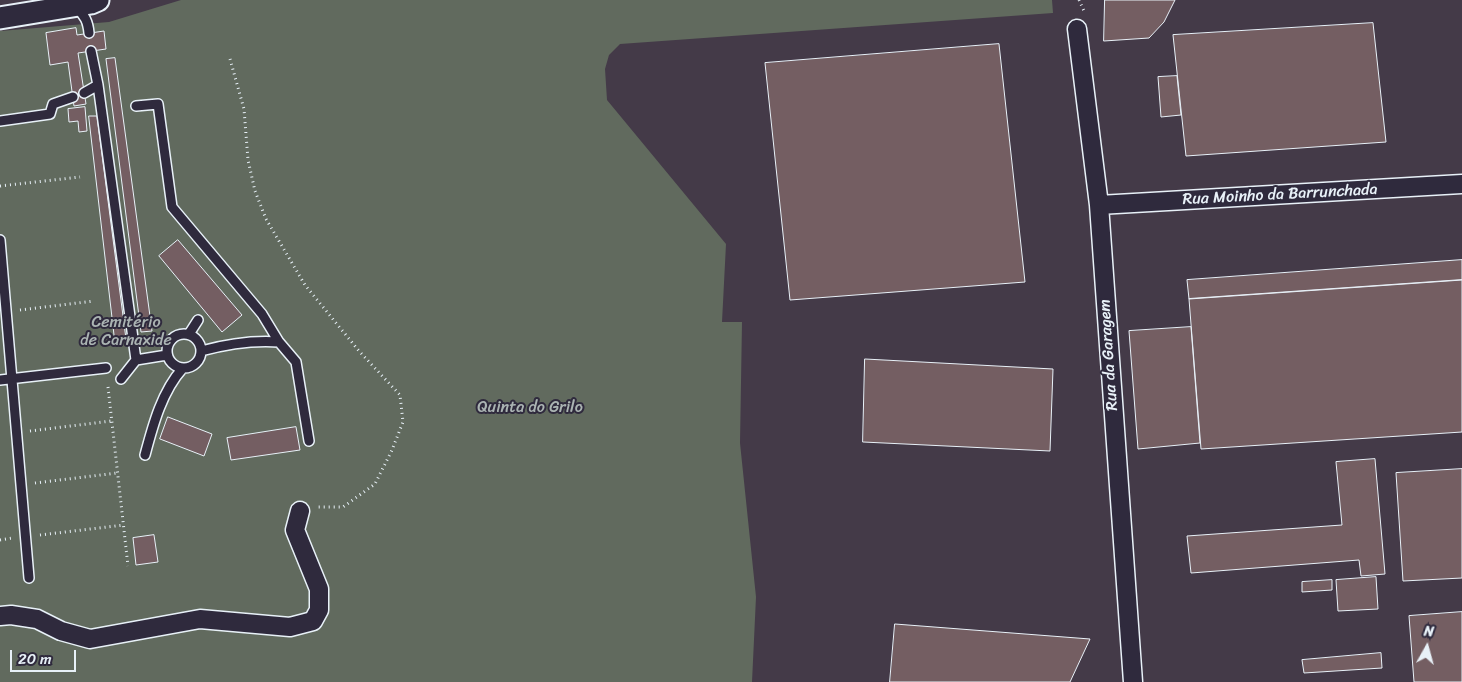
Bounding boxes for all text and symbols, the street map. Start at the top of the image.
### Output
street label: Rua Moinho da Barrunchada [1182,180,1378,210]
street label: Rua da Garagem [1096,299,1122,411]
park label: Cemitério de Carnaxide [80,313,172,351]
park label: Quinta do Grilo [477,398,583,418]
text: N [1423,619,1435,645]
north arrow [1402,622,1452,672]
scale bar [12,640,79,672]
text: 20 m [18,646,52,672]

